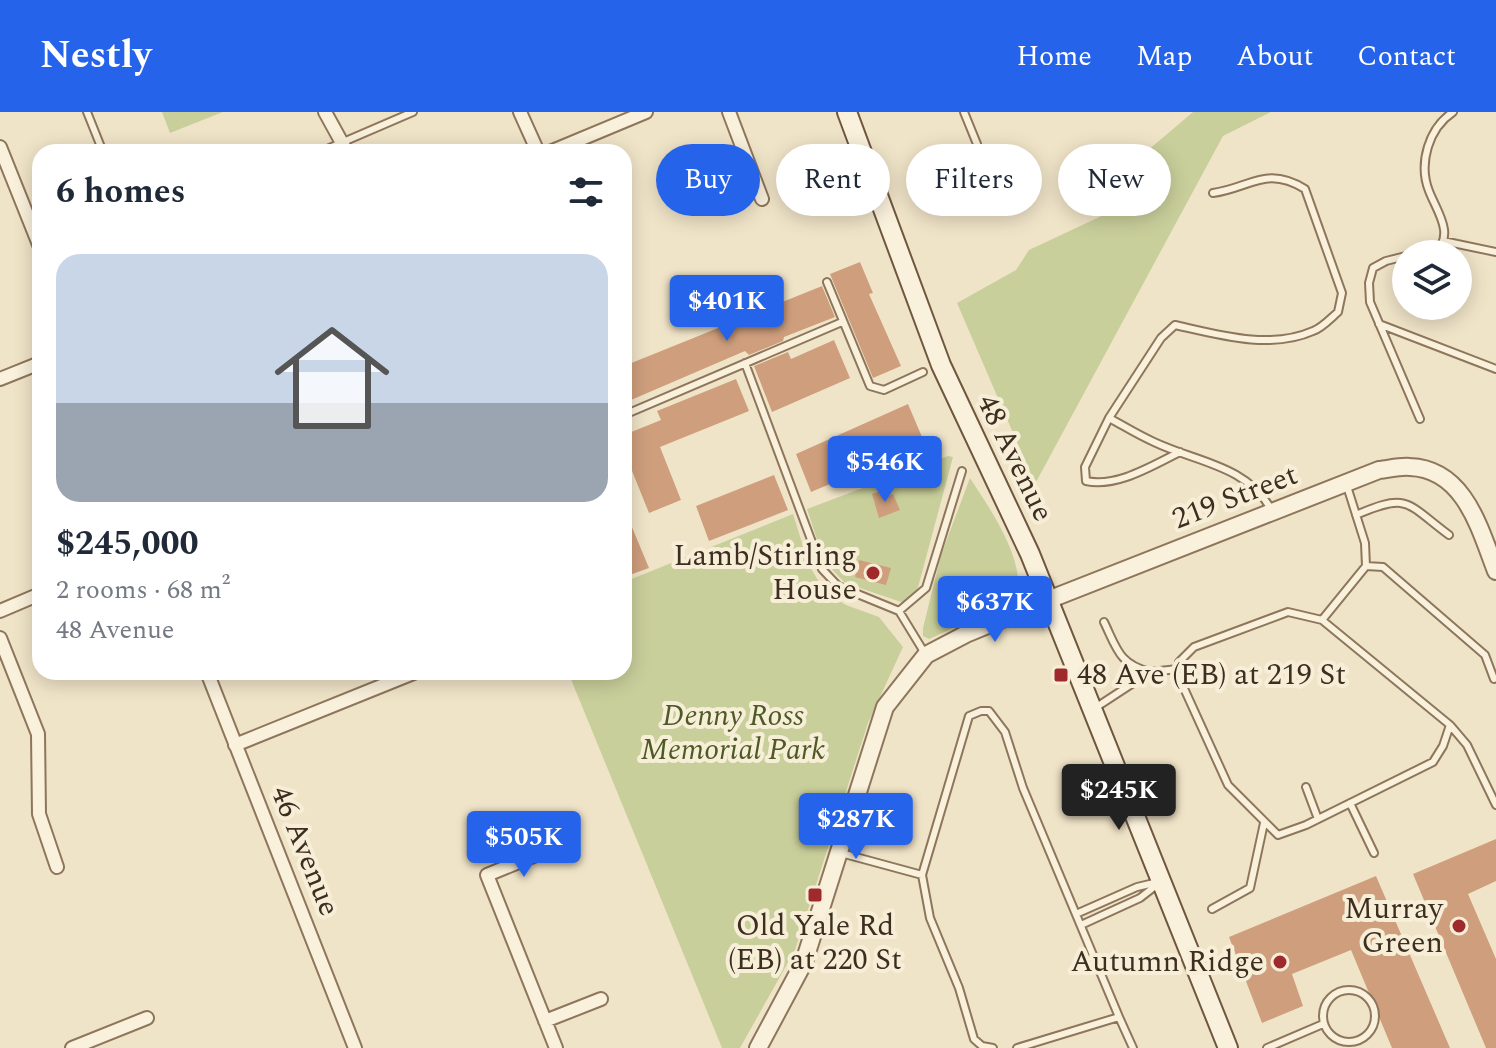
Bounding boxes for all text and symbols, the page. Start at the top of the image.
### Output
text: Nestly [40,27,151,85]
text: Home [1016,35,1092,78]
text: Map [1136,35,1192,78]
text: About [1236,35,1313,78]
text: Contact [1357,35,1456,78]
chip: Buy [656,144,760,216]
chip: Rent [776,144,890,216]
chip: Filters [906,144,1042,216]
chip: New [1058,144,1171,216]
text: 6 homes [56,166,186,218]
icon: filters [564,170,608,214]
map controls [1392,240,1472,320]
button: layers [1392,240,1472,320]
pin: $401K [671,275,783,343]
text: $401K [688,281,766,321]
icon: home [260,306,404,450]
street label: 48 Avenue [964,387,1066,529]
pin: $546K [829,436,941,504]
text: $546K [846,442,924,482]
street label: 219 Street [1165,452,1305,542]
text: $245,000 [56,518,199,570]
place label: Lamb/Stirling House [674,533,857,613]
marker: Lamb/Stirling House [864,564,882,582]
text: 2 rooms · 68 m² [56,570,230,610]
pin: $637K [939,576,1051,644]
text: $637K [956,582,1034,622]
text: 48 Avenue [56,610,174,650]
place label: 48 Ave (EB) at 219 St [1077,652,1346,698]
marker: 48 Ave (EB) at 219 St [1052,666,1070,684]
park label: Denny Ross Memorial Park [641,693,825,773]
pin: $245K [1063,764,1175,832]
text: $245K [1080,770,1158,810]
street label: 46 Avenue [258,779,352,923]
pin: $287K [800,793,912,861]
text: $287K [817,799,895,839]
pin: $505K [468,811,580,879]
text: $505K [485,817,563,857]
marker: Old Yale Rd (EB) at 220 St [806,886,824,904]
place label: Murray Green [1344,886,1445,966]
place label: Old Yale Rd (EB) at 220 St [728,903,902,983]
marker: Murray Green [1450,917,1468,935]
place label: Autumn Ridge [1070,939,1264,985]
marker: Autumn Ridge [1271,953,1289,971]

